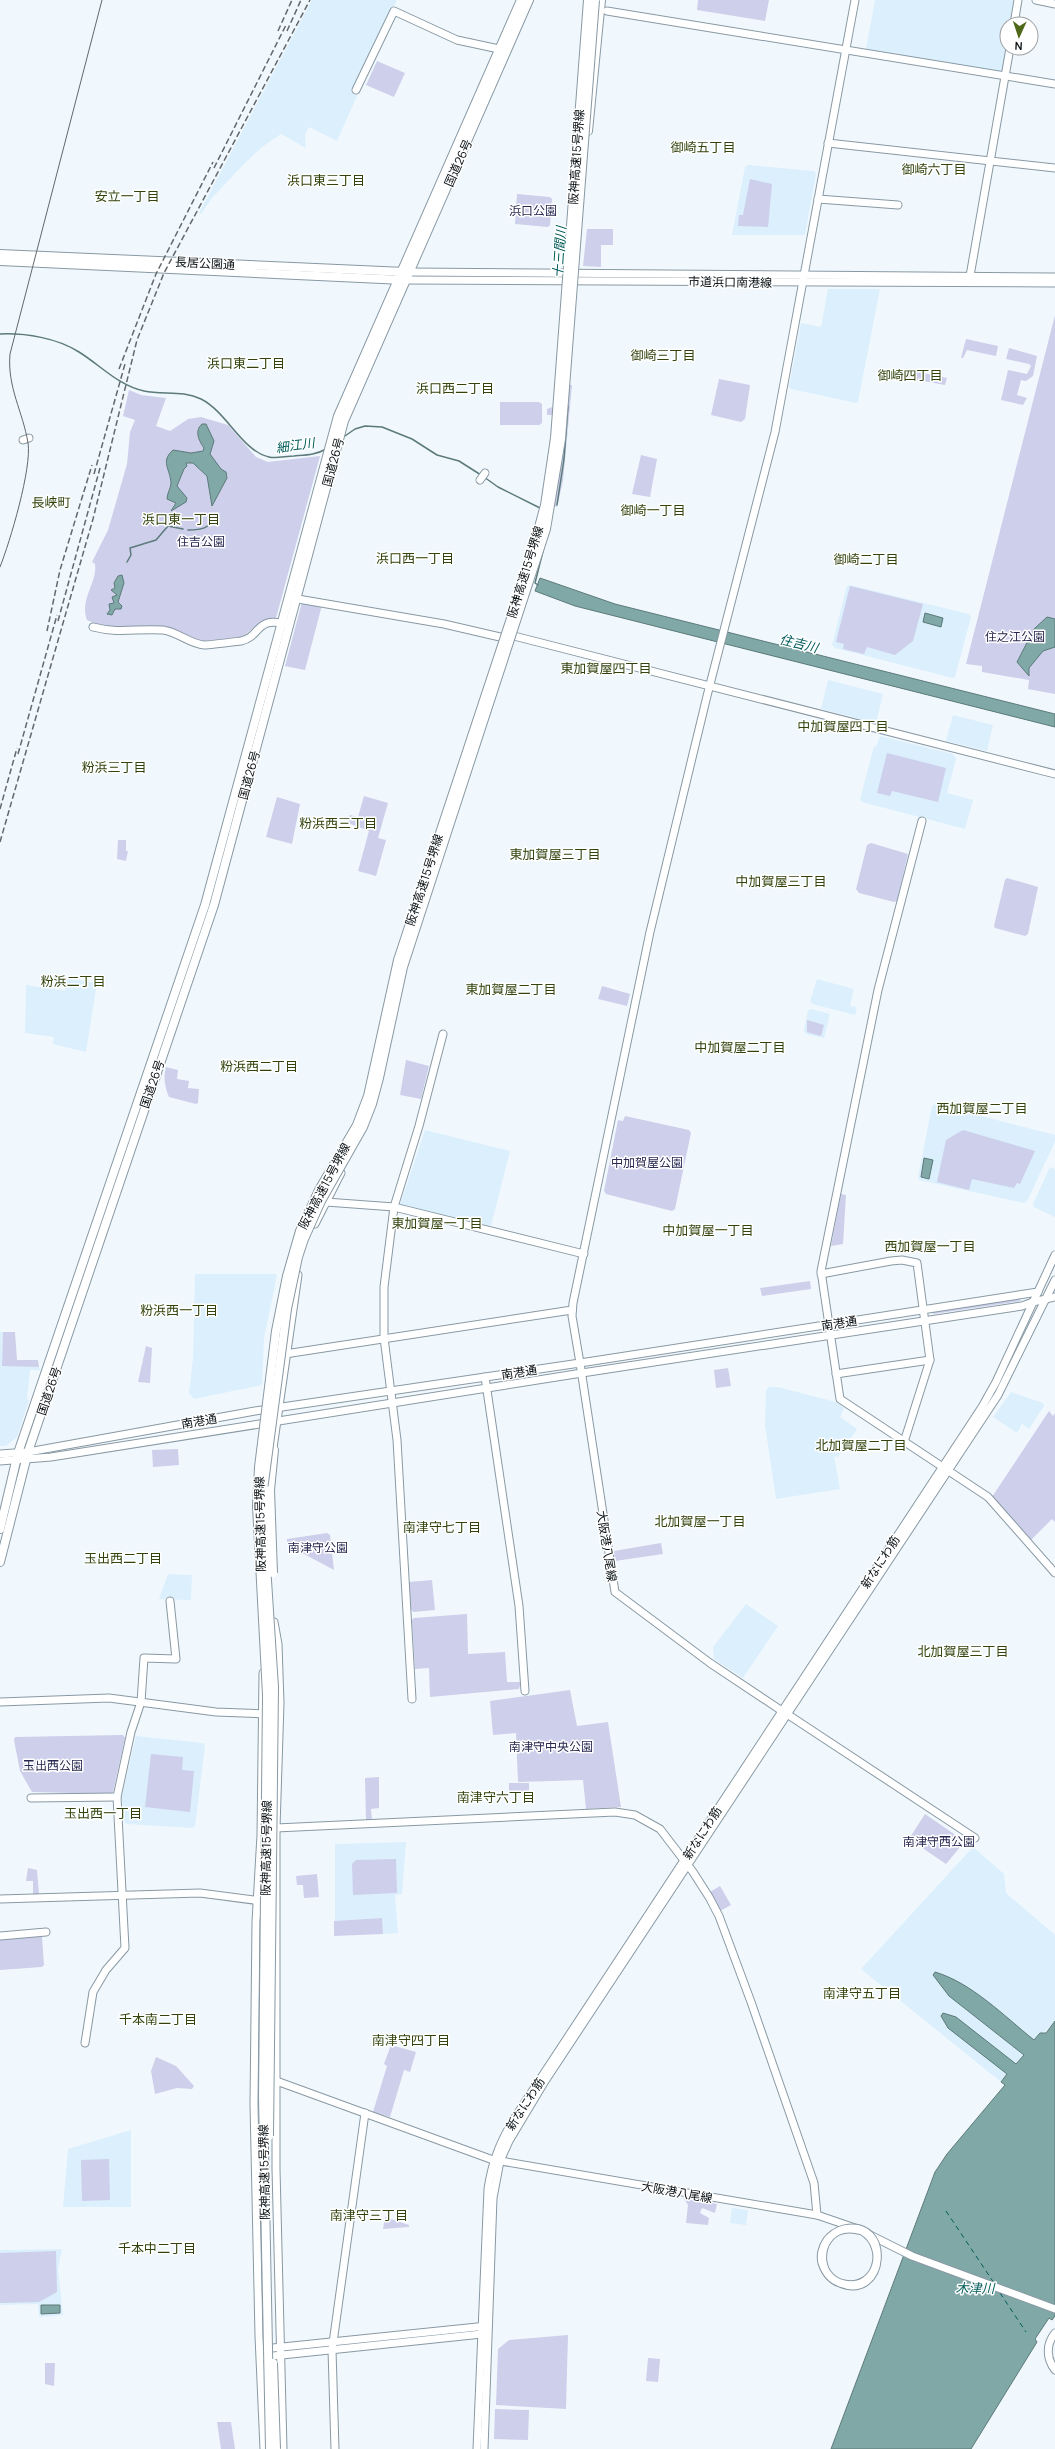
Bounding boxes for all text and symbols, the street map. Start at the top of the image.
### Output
north arrow [999,16,1039,56]
text: N [1014,39,1023,54]
street label: 阪神高速15号堺線 [564,109,588,205]
street label: 国道26号 [440,137,476,189]
district label: 御崎五丁目 [670,138,736,156]
district label: 御崎六丁目 [901,160,967,178]
district label: 浜口東三丁目 [287,171,365,189]
district label: 安立一丁目 [94,187,160,205]
park label: 浜口公園 [509,202,557,219]
water label: 十三間川 [548,223,570,279]
street label: 長居公園通 [175,253,235,273]
street label: 市道浜口南港線 [688,273,772,291]
district label: 御崎三丁目 [630,346,696,364]
district label: 浜口東二丁目 [207,354,285,372]
district label: 御崎四丁目 [877,366,943,384]
district label: 浜口西二丁目 [416,379,494,397]
water label: 細江川 [274,433,318,457]
street label: 国道26号 [318,436,348,488]
district label: 長峡町 [31,493,71,511]
district label: 御崎一丁目 [620,501,686,519]
district label: 浜口東一丁目 [142,510,220,528]
street label: 阪神高速15号堺線 [503,524,547,620]
park label: 住吉公園 [177,533,225,550]
district label: 浜口西一丁目 [376,549,454,567]
district label: 御崎二丁目 [833,550,899,568]
park label: 住之江公園 [985,628,1045,645]
water label: 住吉川 [778,630,822,657]
district label: 東加賀屋四丁目 [560,659,652,677]
district label: 中加賀屋四丁目 [797,717,889,735]
street label: 国道26号 [234,749,264,801]
district label: 粉浜三丁目 [81,758,147,776]
district label: 粉浜西三丁目 [299,814,377,832]
street label: 阪神高速15号堺線 [401,832,447,928]
district label: 東加賀屋三丁目 [509,845,601,863]
district label: 中加賀屋三丁目 [735,872,827,890]
district label: 粉浜二丁目 [40,972,106,990]
district label: 東加賀屋二丁目 [465,980,557,998]
district label: 中加賀屋二丁目 [694,1038,786,1056]
street label: 国道26号 [136,1057,168,1111]
district label: 粉浜西二丁目 [220,1057,298,1075]
district label: 西加賀屋二丁目 [936,1099,1028,1117]
street label: 阪神高速15号堺線 [294,1140,354,1232]
park label: 中加賀屋公園 [611,1154,683,1171]
district label: 東加賀屋一丁目 [391,1214,483,1232]
district label: 中加賀屋一丁目 [662,1221,754,1239]
district label: 西加賀屋一丁目 [884,1237,976,1255]
district label: 粉浜西一丁目 [140,1301,218,1319]
street label: 南港通 [820,1312,858,1334]
street label: 南港通 [500,1361,538,1383]
street label: 国道26号 [33,1364,65,1418]
street label: 南港通 [180,1410,218,1432]
district label: 北加賀屋二丁目 [815,1436,907,1454]
street label: 阪神高速15号堺線 [251,1476,269,1572]
street label: 大阪港八尾線 [593,1509,621,1583]
district label: 北加賀屋一丁目 [654,1512,746,1530]
district label: 南津守七丁目 [403,1518,481,1536]
street label: 新なにわ筋 [857,1532,903,1592]
park label: 南津守公園 [288,1539,348,1556]
district label: 玉出西二丁目 [84,1549,162,1567]
district label: 北加賀屋三丁目 [917,1642,1009,1660]
park label: 南津守中央公園 [509,1738,593,1755]
park label: 玉出西公園 [23,1757,83,1774]
district label: 南津守六丁目 [457,1788,535,1806]
street label: 阪神高速15号堺線 [257,1800,275,1896]
street label: 新なにわ筋 [679,1803,725,1863]
district label: 玉出西一丁目 [64,1804,142,1822]
park label: 南津守西公園 [903,1833,975,1850]
district label: 南津守五丁目 [823,1984,901,2002]
district label: 千本南二丁目 [119,2010,197,2028]
district label: 南津守四丁目 [372,2031,450,2049]
street label: 新なにわ筋 [502,2074,548,2134]
street label: 阪神高速15号堺線 [255,2124,273,2220]
street label: 大阪港八尾線 [640,2177,714,2207]
district label: 南津守三丁目 [330,2206,408,2224]
district label: 千本中二丁目 [118,2239,196,2257]
water label: 木津川 [955,2279,996,2297]

